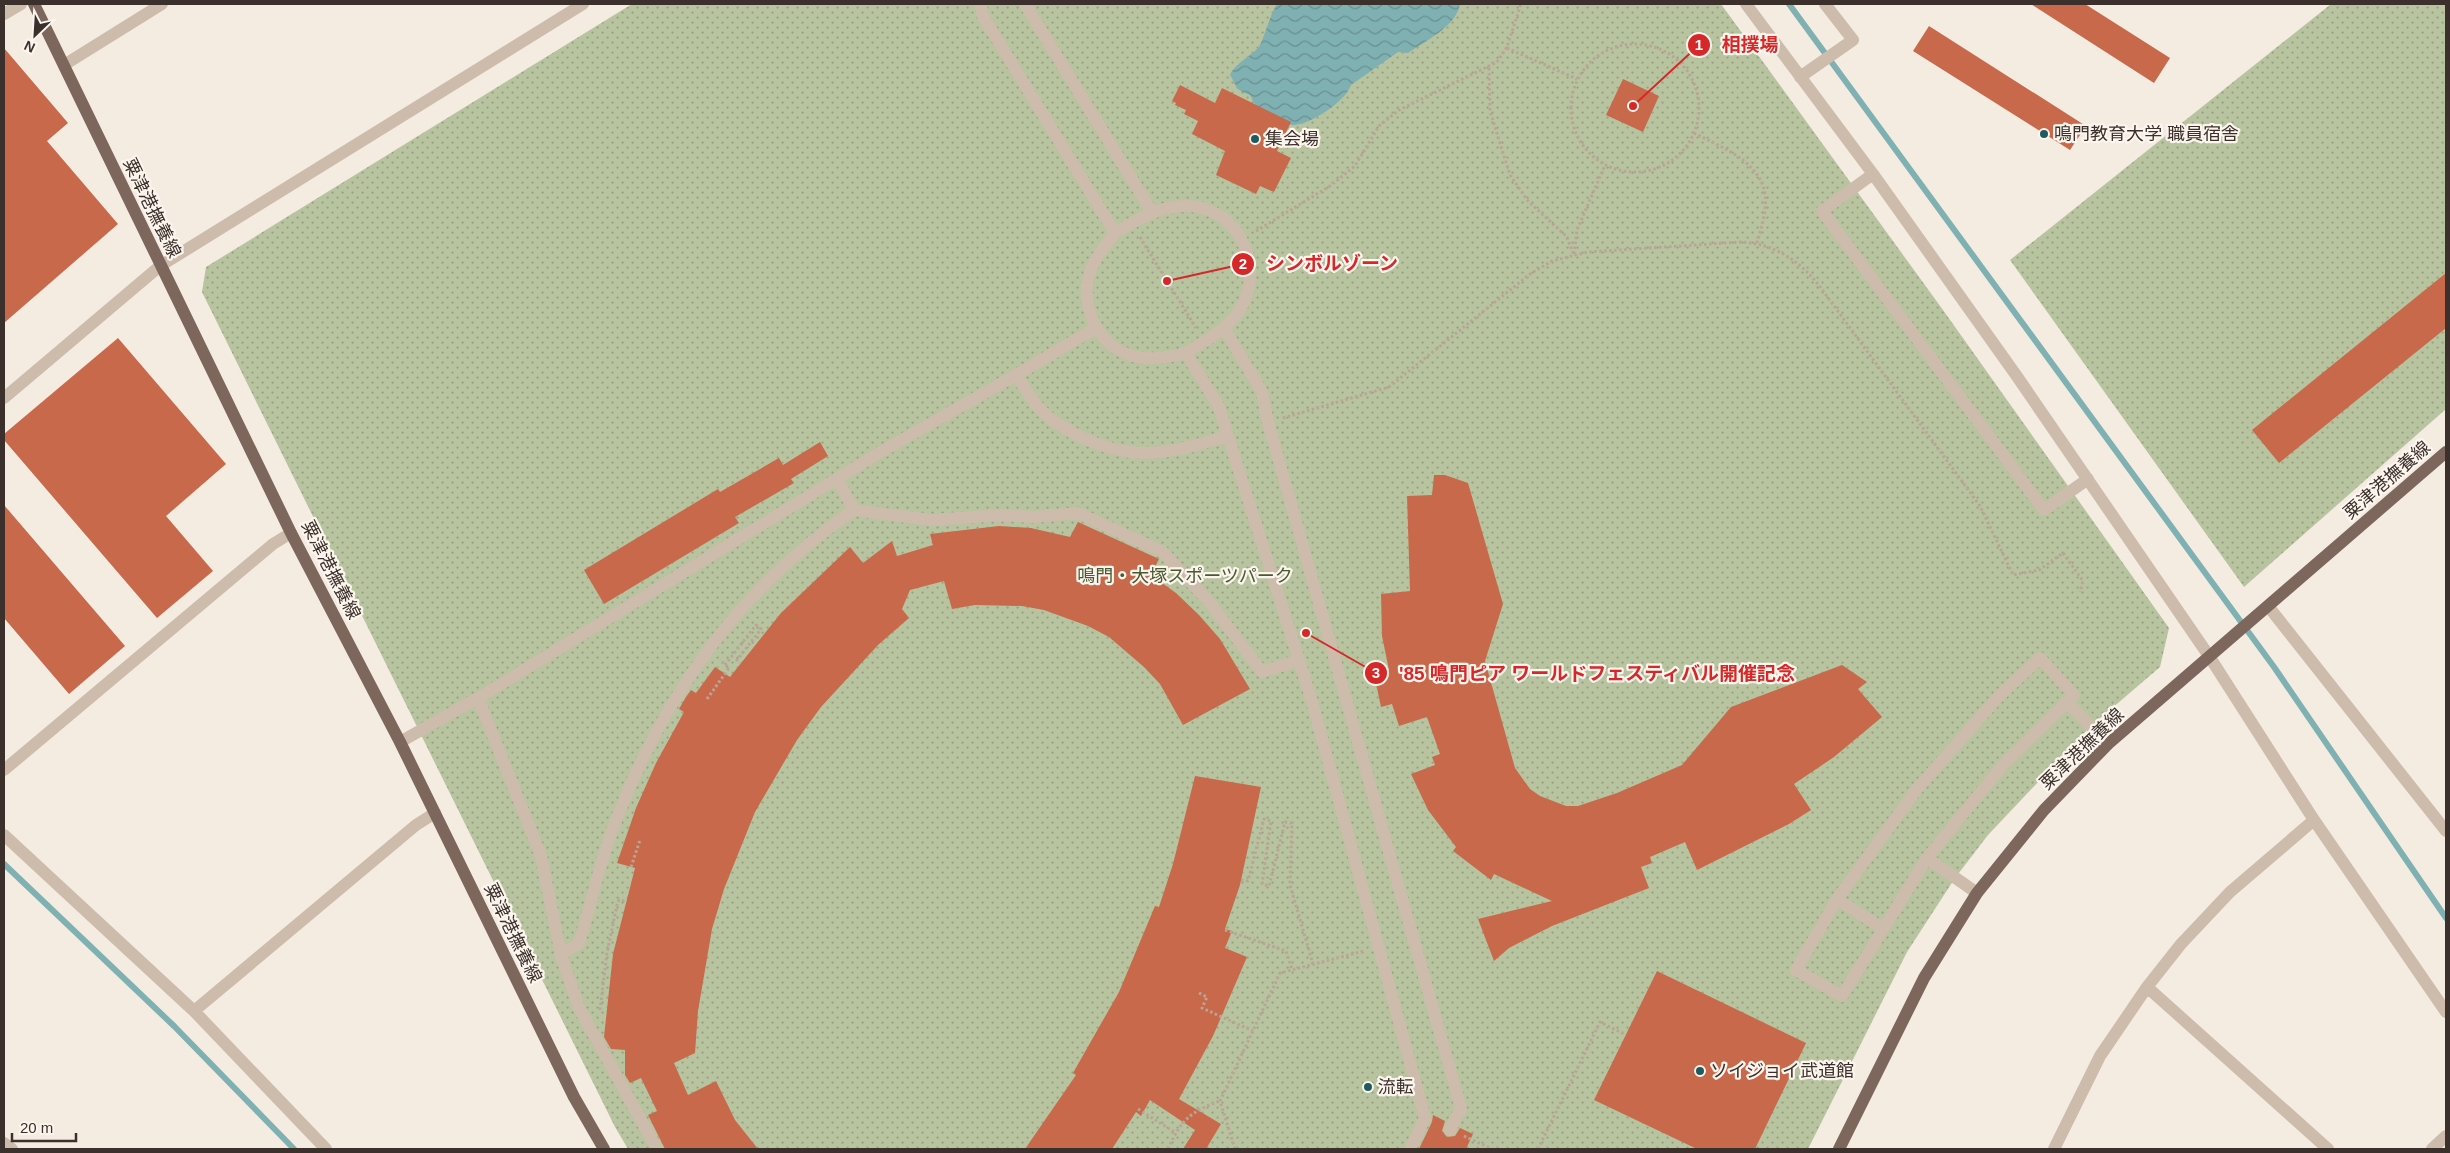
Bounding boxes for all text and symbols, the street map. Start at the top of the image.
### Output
north arrow [10,10,60,60]
callout: 相撲場 [1686,28,1788,62]
text: 相撲場 [1721,34,1779,55]
text: 1 [1695,36,1703,53]
text: N [22,37,37,56]
place label: 鳴門教育大学 職員宿舎 [2054,124,2239,144]
marker: 鳴門教育大学 職員宿舎 [2038,128,2050,140]
place label: 集会場 [1265,129,1319,149]
marker: 集会場 [1249,133,1261,145]
street label: 粟津港撫養線 [119,155,185,261]
callout: シンボルゾーン [1231,247,1409,281]
text: シンボルゾーン [1266,253,1398,274]
text: 2 [1239,255,1247,272]
street label: 粟津港撫養線 [2340,437,2434,523]
street label: 粟津港撫養線 [298,517,364,623]
park label: 鳴門・大塚スポーツパーク [1077,566,1293,586]
callout: '85 鳴門ピア ワールドフェスティバル開催記念 [1364,656,1806,690]
text: '85 鳴門ピア ワールドフェスティバル開催記念 [1399,663,1795,684]
text: 3 [1372,664,1380,681]
street label: 粟津港撫養線 [2036,704,2128,794]
street label: 粟津港撫養線 [480,880,546,986]
place label: ソイジョイ武道館 [1710,1061,1854,1081]
marker: ソイジョイ武道館 [1694,1065,1706,1077]
place label: 流転 [1378,1077,1414,1097]
marker: 流転 [1362,1081,1374,1093]
scale bar [12,1110,76,1142]
text: 20 m [20,1119,53,1136]

